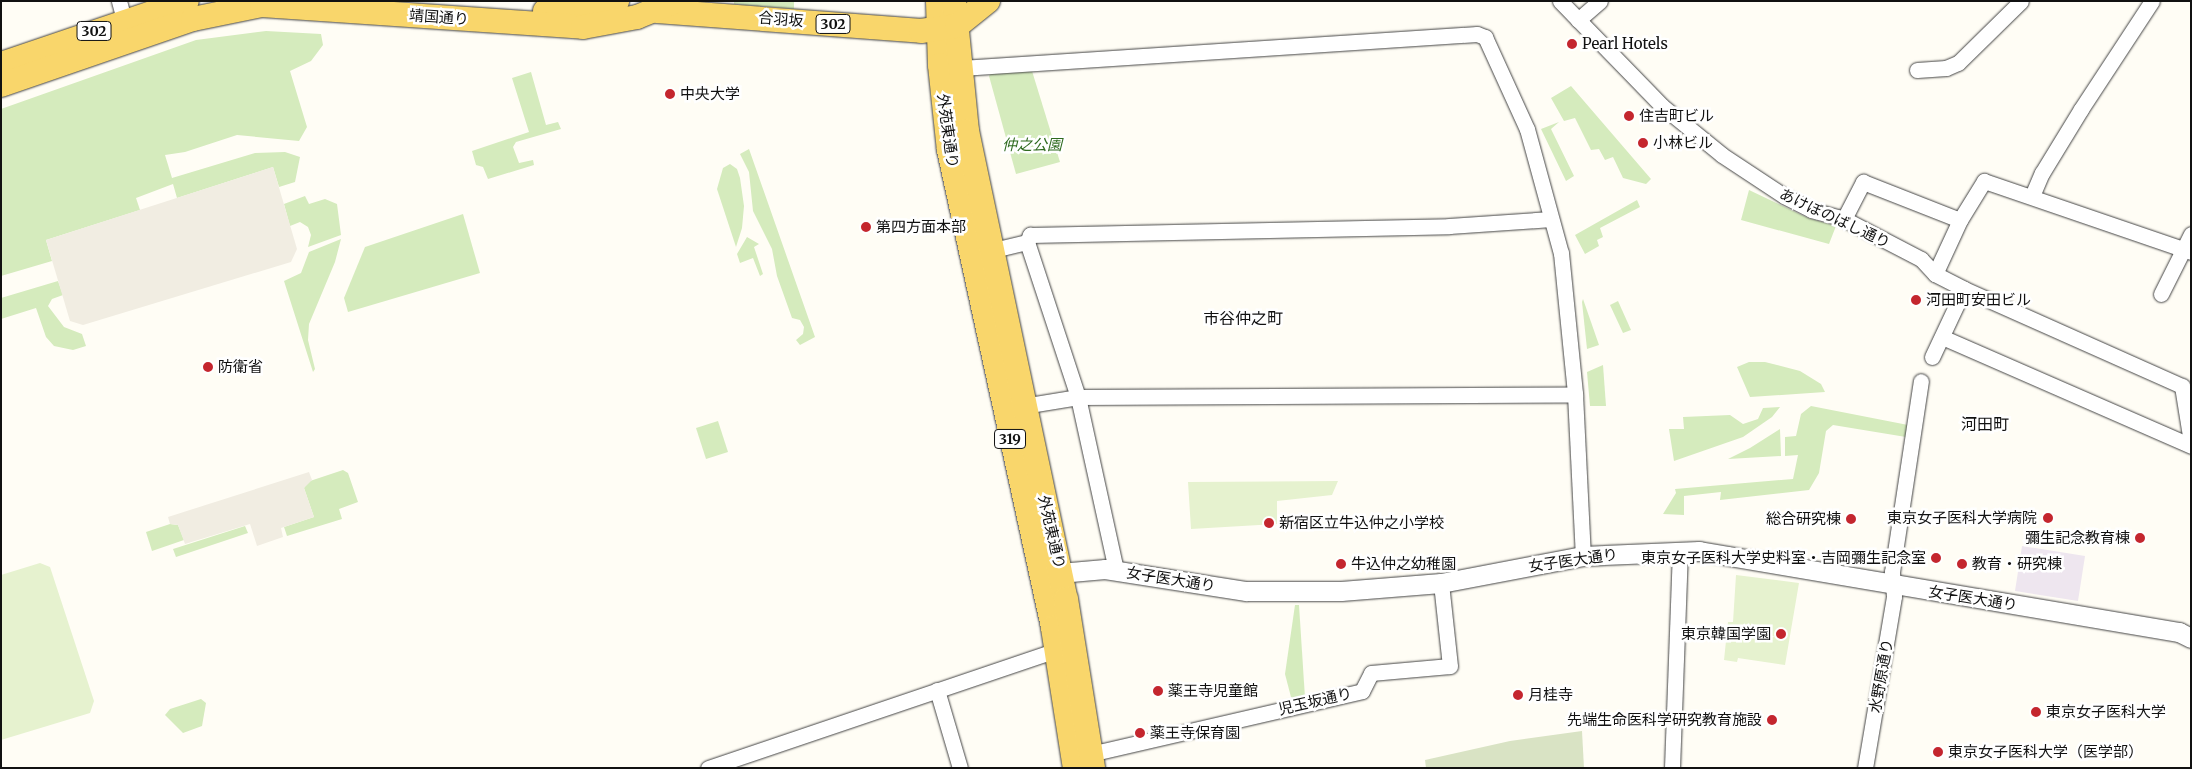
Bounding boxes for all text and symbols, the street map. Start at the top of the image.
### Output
street label: 靖国通り [408,6,470,28]
street label: 合羽坂 [758,8,804,30]
road number: 302 [816,12,850,36]
road number: 302 [76,20,112,42]
place label: Pearl Hotels [1582,35,1668,53]
marker: Pearl Hotels [1566,38,1578,50]
place label: 中央大学 [680,85,740,103]
marker: 中央大学 [664,88,676,100]
street label: 外苑東通り [934,93,962,169]
place label: 住吉町ビル [1639,107,1714,125]
marker: 住吉町ビル [1623,110,1635,122]
place label: 小林ビル [1653,134,1713,152]
park label: 仲之公園 [1002,136,1062,154]
marker: 小林ビル [1637,137,1649,149]
street label: あけぼのばし通り [1777,184,1893,252]
place label: 第四方面本部 [876,218,966,236]
marker: 第四方面本部 [860,221,872,233]
place label: 河田町安田ビル [1926,291,2031,309]
marker: 河田町安田ビル [1910,294,1922,306]
district label: 市谷仲之町 [1203,308,1283,328]
place label: 防衛省 [218,358,263,376]
marker: 防衛省 [202,361,214,373]
district label: 河田町 [1961,414,2009,434]
road number: 319 [994,428,1026,450]
street label: 外苑東通り [1035,493,1069,571]
place label: 東京女子医科大学病院 [1887,509,2037,527]
place label: 総合研究棟 [1766,510,1841,528]
marker: 東京女子医科大学病院 [2041,511,2055,525]
marker: 総合研究棟 [1845,513,1857,525]
place label: 新宿区立牛込仲之小学校 [1279,514,1444,532]
marker: 新宿区立牛込仲之小学校 [1263,517,1275,529]
place label: 彌生記念教育棟 [2025,529,2130,547]
marker: 彌生記念教育棟 [2134,532,2146,544]
street label: 女子医大通り [1527,545,1619,575]
place label: 東京女子医科大学史料室・吉岡彌生記念室 [1641,549,1926,567]
marker: 東京女子医科大学史料室・吉岡彌生記念室 [1930,552,1942,564]
place label: 牛込仲之幼稚園 [1351,555,1456,573]
place label: 教育・研究棟 [1972,555,2062,573]
marker: 牛込仲之幼稚園 [1335,558,1347,570]
marker: 教育・研究棟 [1956,558,1968,570]
street label: 女子医大通り [1125,563,1217,595]
street label: 女子医大通り [1927,582,2019,614]
place label: 東京韓国学園 [1681,625,1771,643]
marker: 東京韓国学園 [1775,628,1787,640]
street label: 水野原通り [1866,638,1896,714]
place label: 薬王寺児童館 [1168,682,1258,700]
street label: 児玉坂通り [1276,684,1354,718]
marker: 薬王寺児童館 [1152,685,1164,697]
place label: 月桂寺 [1528,686,1573,704]
marker: 月桂寺 [1512,689,1524,701]
place label: 東京女子医科大学 [2046,703,2166,721]
marker: 東京女子医科大学 [2030,706,2042,718]
place label: 先端生命医科学研究教育施設 [1567,711,1762,729]
marker: 先端生命医科学研究教育施設 [1766,714,1778,726]
place label: 薬王寺保育園 [1150,724,1240,742]
marker: 薬王寺保育園 [1134,727,1146,739]
place label: 東京女子医科大学（医学部） [1948,743,2143,761]
marker: 東京女子医科大学（医学部） [1932,746,1944,758]

